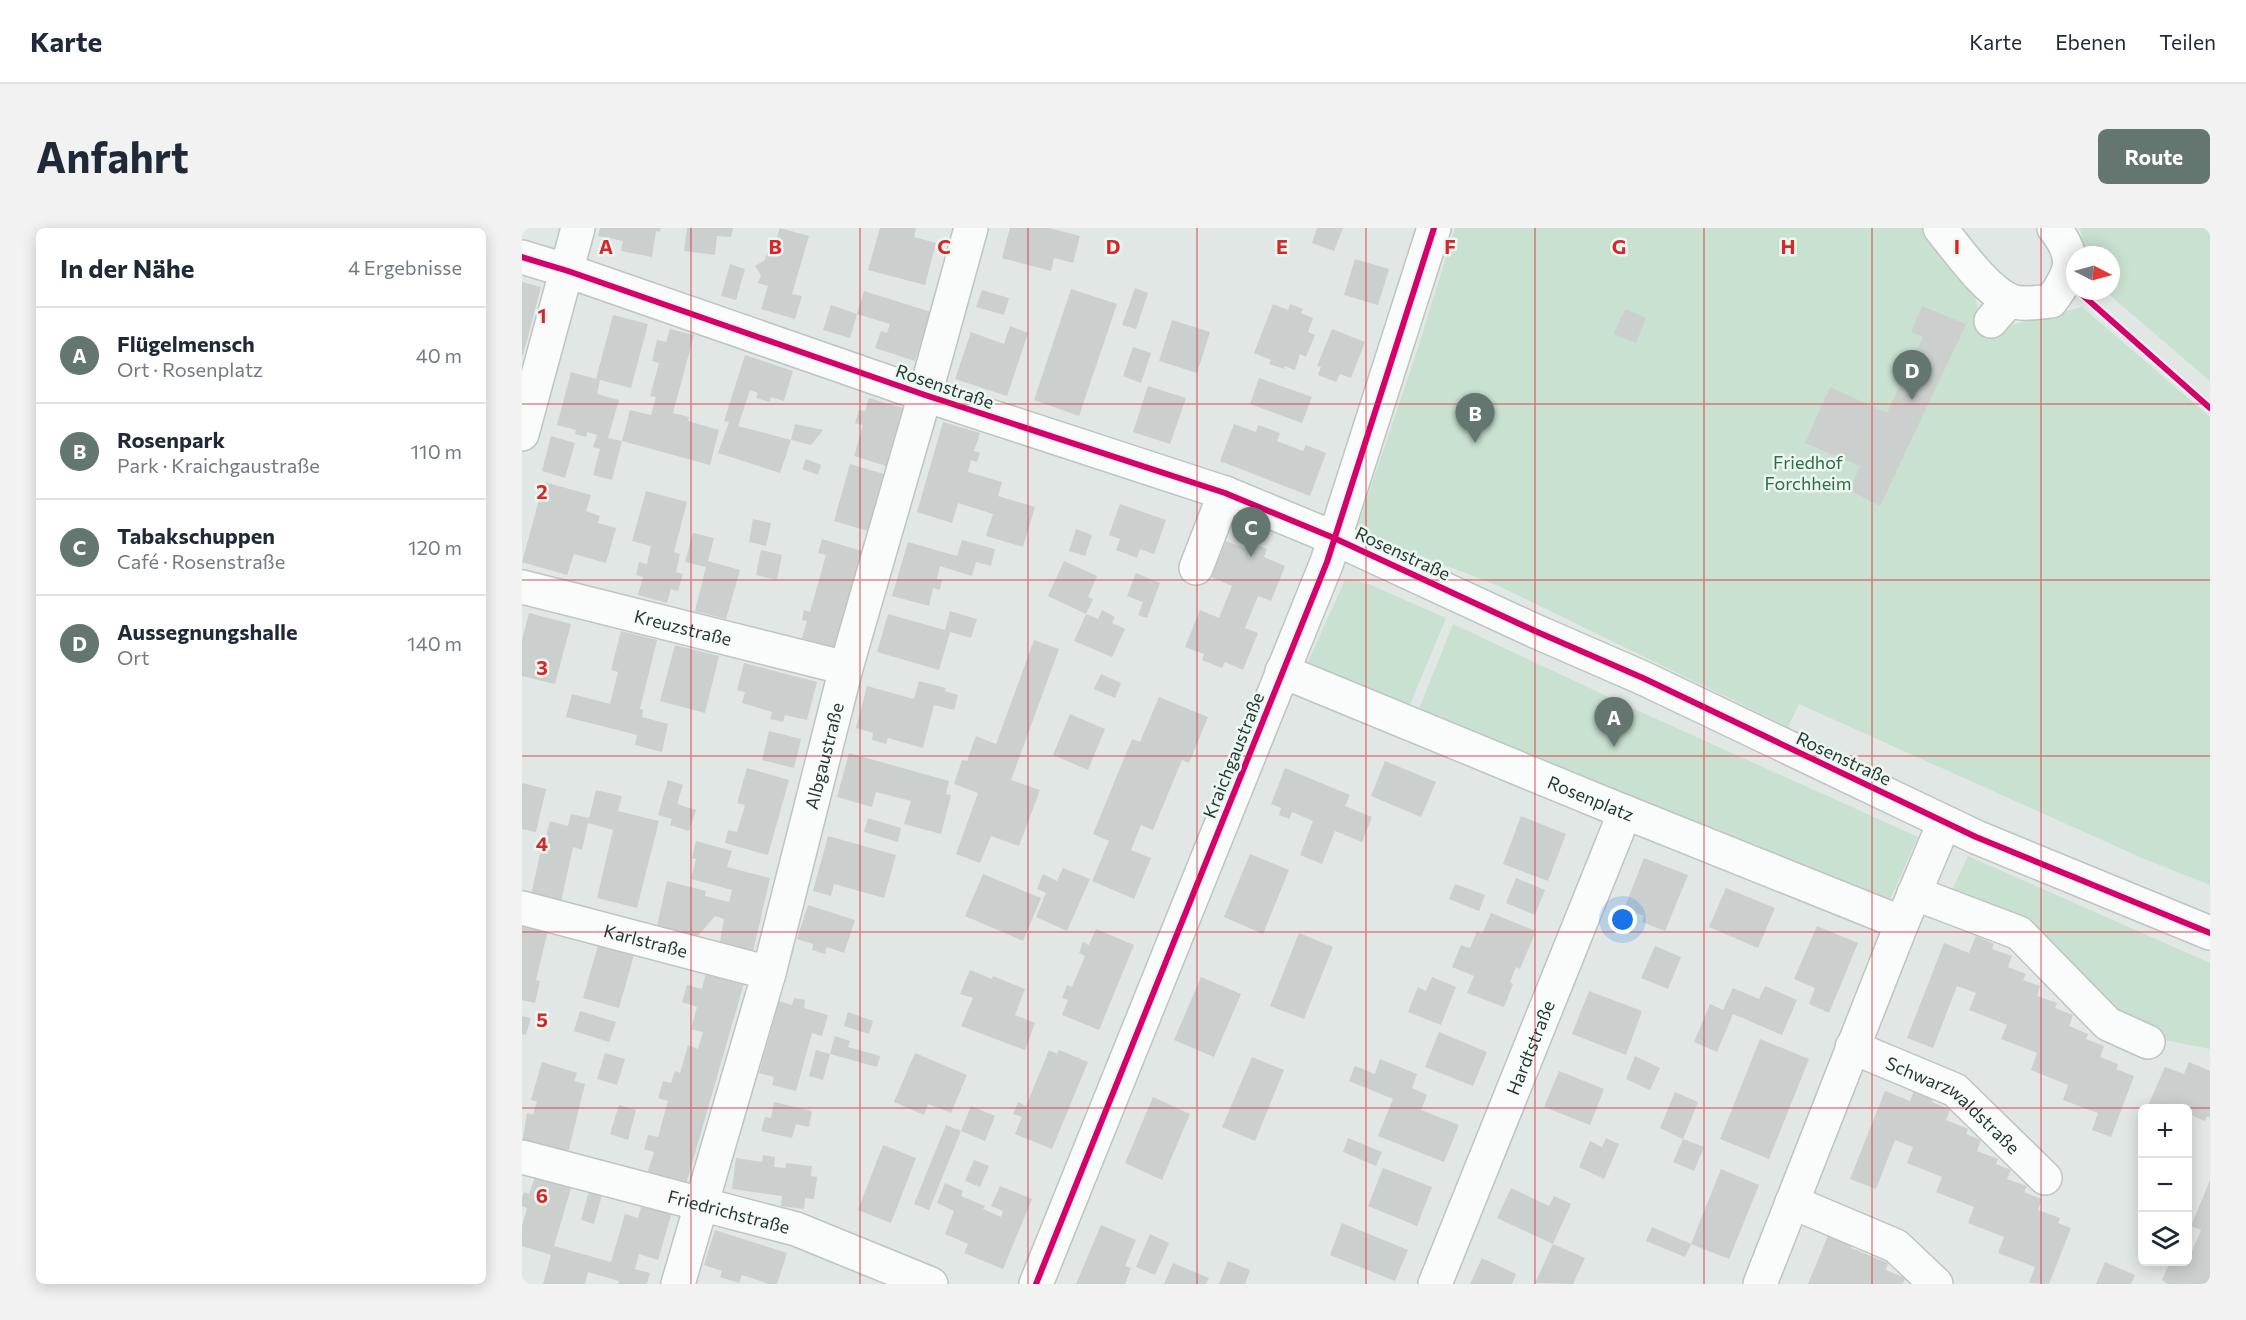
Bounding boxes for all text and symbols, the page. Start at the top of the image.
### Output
text: Karte [30,24,102,58]
text: Karte [1969,29,2022,54]
text: Ebenen [2055,29,2126,54]
text: Teilen [2159,29,2216,54]
button: Route [2098,129,2210,184]
text: Anfahrt [36,130,189,182]
text: A [599,234,613,258]
text: B [768,234,782,258]
text: C [937,234,951,258]
text: D [1106,234,1120,258]
text: E [1276,234,1288,258]
text: F [1444,234,1456,258]
text: G [1612,234,1626,258]
text: H [1781,234,1796,258]
text: I [1954,234,1960,258]
north arrow [2066,246,2120,300]
text: In der Nähe [60,252,195,283]
text: 4 Ergebnisse [348,255,462,279]
text: 1 [537,303,547,327]
text: Flügelmensch [117,330,255,357]
text: A [72,343,87,367]
text: 40 m [416,343,462,367]
pin: D [1892,350,1932,400]
text: Ort · Rosenplatz [117,357,263,381]
street label: Rosenstraße [893,359,997,413]
pin: B [1456,394,1494,443]
text: Rosenpark [117,426,225,453]
text: B [73,439,86,463]
text: 110 m [411,439,462,463]
park label: Friedhof Forchheim [1765,451,1851,494]
text: Park · Kraichgaustraße [117,453,320,477]
text: 2 [536,479,548,503]
pin: C [1232,508,1270,557]
street label: Rosenstraße [1352,521,1454,585]
text: Tabakschuppen [117,522,275,549]
text: C [73,535,86,559]
text: 120 m [408,535,462,559]
text: Café · Rosenstraße [117,549,285,573]
street label: Kreuzstraße [632,604,734,650]
text: Aussegnungshalle [117,618,297,645]
text: D [72,631,87,655]
text: 140 m [407,631,462,655]
text: Ort [117,645,150,669]
text: 3 [536,655,548,679]
street label: Kraichgaustraße [1198,689,1268,821]
pin: A [1594,698,1634,747]
street label: Albgaustraße [800,700,848,811]
street label: Rosenstraße [1793,726,1895,790]
street label: Rosenplatz [1545,771,1637,825]
text: 4 [536,831,548,855]
your location [1608,905,1637,934]
street label: Karlstraße [602,919,690,962]
street label: Hardtstraße [1501,997,1559,1098]
text: 5 [536,1007,548,1031]
street label: Schwarzwaldstraße [1883,1051,2025,1158]
map controls [2138,1104,2192,1266]
button: + [2138,1104,2192,1158]
button: − [2138,1158,2192,1212]
text: 6 [536,1183,548,1207]
street label: Friedrichstraße [666,1185,792,1238]
button: layers [2138,1212,2192,1266]

